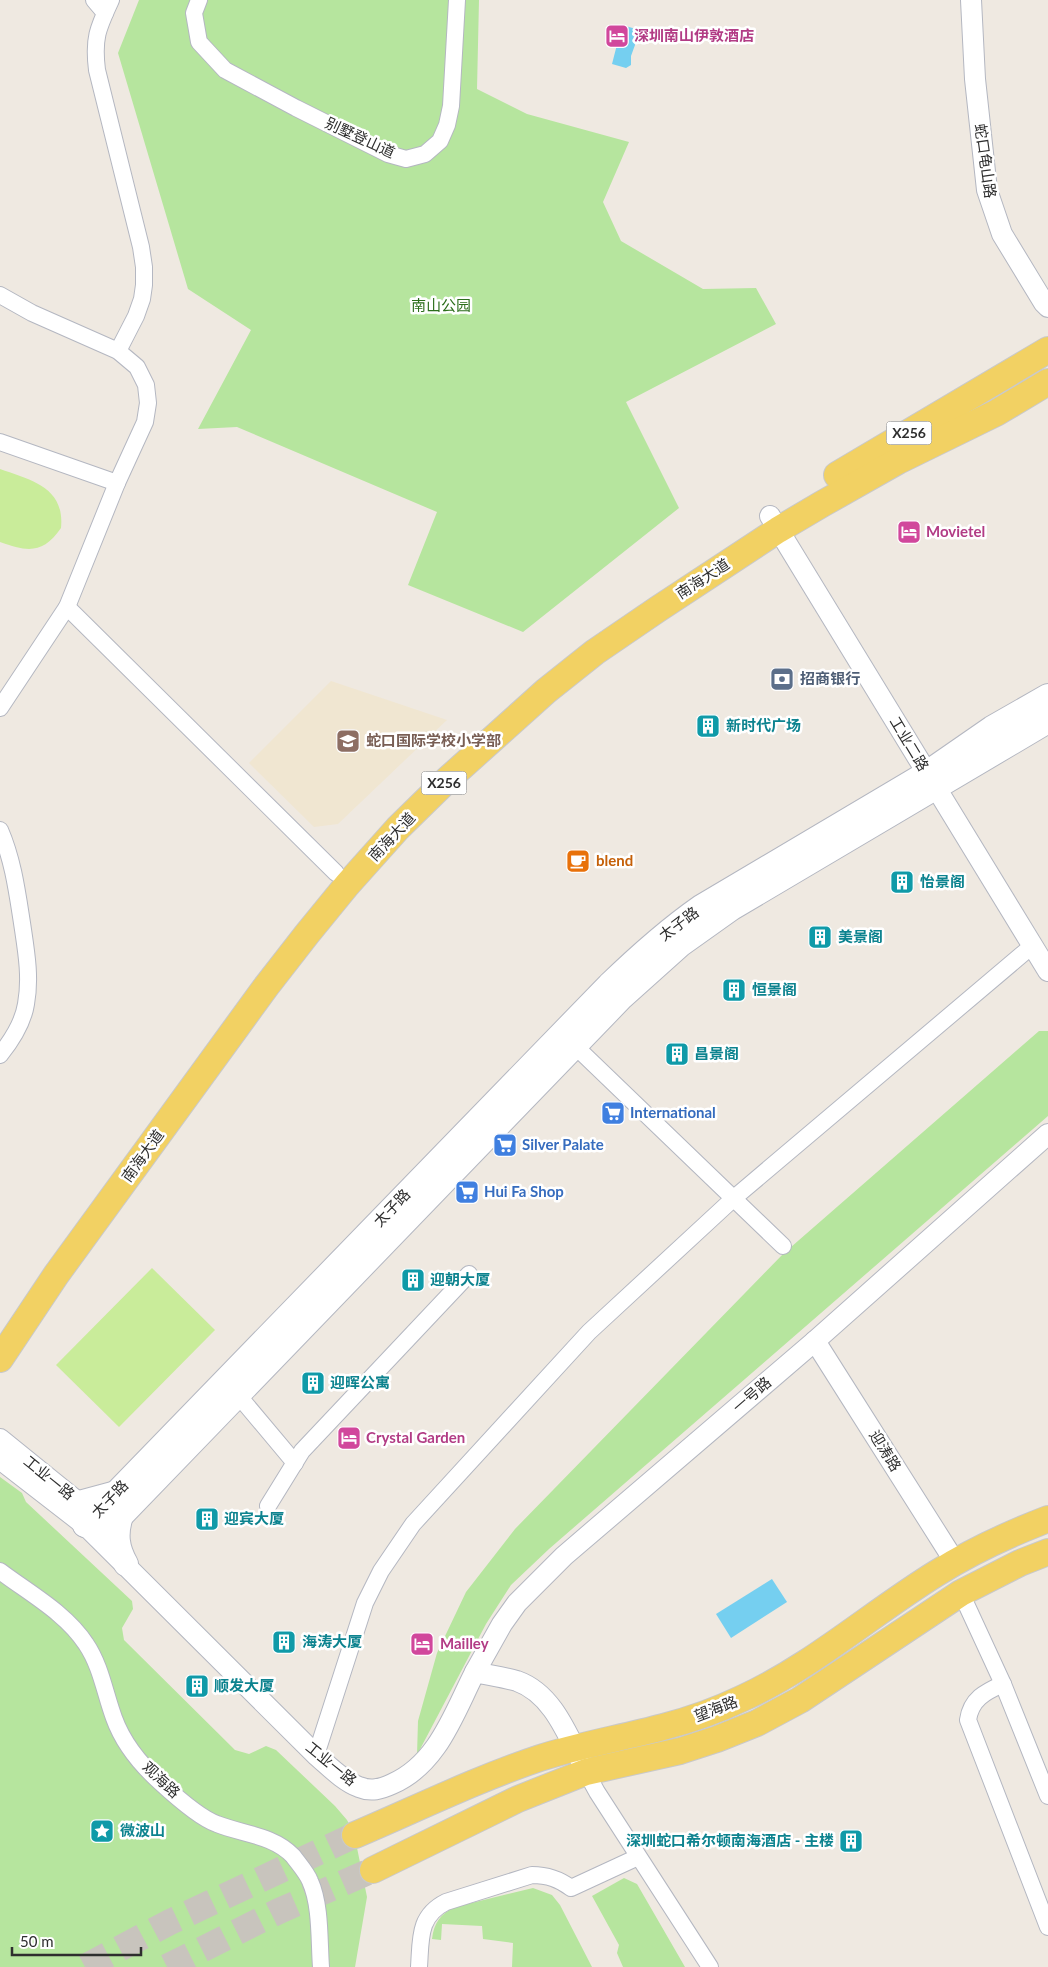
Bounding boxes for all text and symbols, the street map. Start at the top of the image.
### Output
hotel icon: 深圳南山伊敦酒店 [604,23,630,49]
place label: 深圳南山伊敦酒店 [634,26,754,44]
street label: 别墅登山道 [323,113,398,161]
street label: 蛇口龟山路 [972,122,1000,199]
park label: 南山公园 [411,296,471,314]
road number: X256 [886,422,932,444]
hotel icon: Movietel [896,519,922,545]
place label: Movietel [926,522,985,540]
street label: 南海大道 [672,554,733,602]
bank icon: 招商银行 [769,666,795,692]
place label: 招商银行 [800,669,860,687]
building icon: 新时代广场 [695,713,721,739]
street label: 工业二路 [887,713,933,774]
place label: 新时代广场 [726,716,801,734]
school or university icon: 蛇口国际学校小学部 [335,728,361,754]
place label: 蛇口国际学校小学部 [366,731,501,749]
road number: X256 [422,771,466,794]
street label: 南海大道 [364,808,418,864]
cafe icon: blend [565,848,591,874]
place label: blend [596,851,633,869]
building icon: 怡景阁 [889,869,915,895]
place label: 怡景阁 [920,872,965,890]
street label: 太子路 [655,902,702,944]
building icon: 美景阁 [807,924,833,950]
place label: 美景阁 [838,927,883,945]
building icon: 恒景阁 [721,977,747,1003]
place label: 恒景阁 [752,980,797,998]
building icon: 昌景阁 [664,1041,690,1067]
place label: 昌景阁 [694,1044,739,1062]
supermarket icon: International [600,1100,626,1126]
place label: International [630,1103,716,1121]
street label: 南海大道 [117,1126,167,1185]
supermarket icon: Silver Palate [492,1132,518,1158]
place label: Silver Palate [522,1135,604,1153]
supermarket icon: Hui Fa Shop [454,1179,480,1205]
place label: Hui Fa Shop [484,1182,564,1200]
street label: 太子路 [369,1185,413,1230]
building icon: 迎朝大厦 [400,1267,426,1293]
place label: 迎朝大厦 [430,1270,490,1288]
building icon: 迎晖公寓 [300,1370,326,1396]
place label: 迎晖公寓 [330,1373,390,1391]
street label: 一号路 [728,1373,774,1416]
hotel icon: Crystal Garden [336,1425,362,1451]
street label: 迎涛路 [866,1427,905,1474]
place label: Crystal Garden [366,1428,465,1446]
street label: 工业一路 [21,1451,79,1503]
street label: 太子路 [87,1476,131,1521]
building icon: 迎宾大厦 [194,1506,220,1532]
place label: 迎宾大厦 [224,1509,284,1527]
building icon: 海涛大厦 [271,1629,297,1655]
hotel icon: Mailley [409,1631,435,1657]
place label: 海涛大厦 [302,1632,362,1650]
place label: Mailley [440,1634,489,1652]
building icon: 顺发大厦 [184,1673,210,1699]
place label: 顺发大厦 [214,1676,274,1694]
street label: 望海路 [691,1692,740,1725]
street label: 工业一路 [303,1737,361,1789]
street label: 观海路 [139,1757,184,1801]
place icon: 微波山 [89,1818,115,1844]
place label: 微波山 [120,1821,165,1839]
building icon: 深圳蛇口希尔顿南海酒店 - 主楼 [838,1828,864,1854]
place label: 深圳蛇口希尔顿南海酒店 - 主楼 [626,1831,834,1849]
scale bar [12,1924,141,1956]
text: 50 m [20,1932,54,1950]

